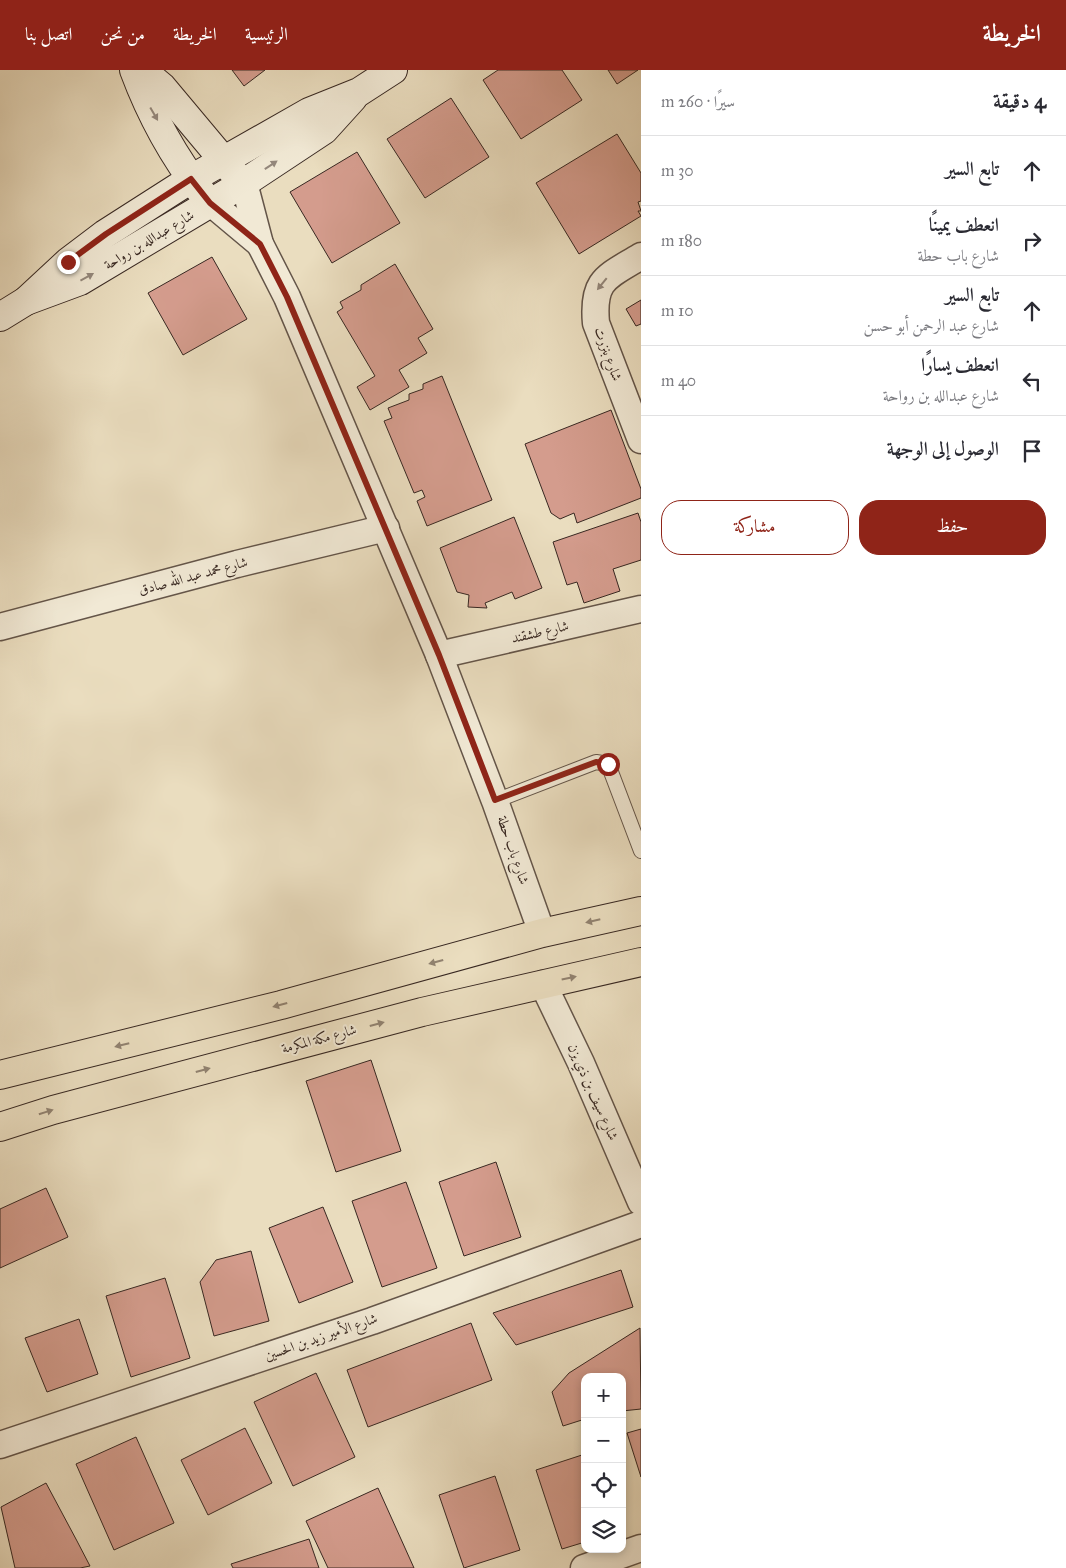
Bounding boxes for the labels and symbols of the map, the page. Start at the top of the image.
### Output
one-way arrow [149,108,158,121]
one-way arrow [264,160,278,170]
street label: شارع عبدالله بن رواحة [101,206,199,276]
route end [57,251,80,274]
one-way arrow [80,273,95,281]
one-way arrow [597,278,607,291]
street label: شارع بنزرت [588,325,626,384]
street label: شارع محمد عبد الله صادق [136,550,250,602]
street label: شارع طشقند [510,617,571,650]
route start [597,753,620,776]
street label: شارع باب حطة [491,813,533,888]
one-way arrow [586,917,601,925]
one-way arrow [429,958,444,966]
one-way arrow [562,974,577,982]
one-way arrow [272,1002,287,1010]
one-way arrow [370,1020,385,1028]
street label: شارع مكة المكرمة [280,1021,359,1060]
one-way arrow [114,1041,129,1049]
street label: شارع سيف بن ذي يزن [561,1041,622,1144]
one-way arrow [196,1066,211,1074]
one-way arrow [39,1108,54,1115]
street label: شارع الأمير زيد بن الحسين [262,1308,381,1367]

